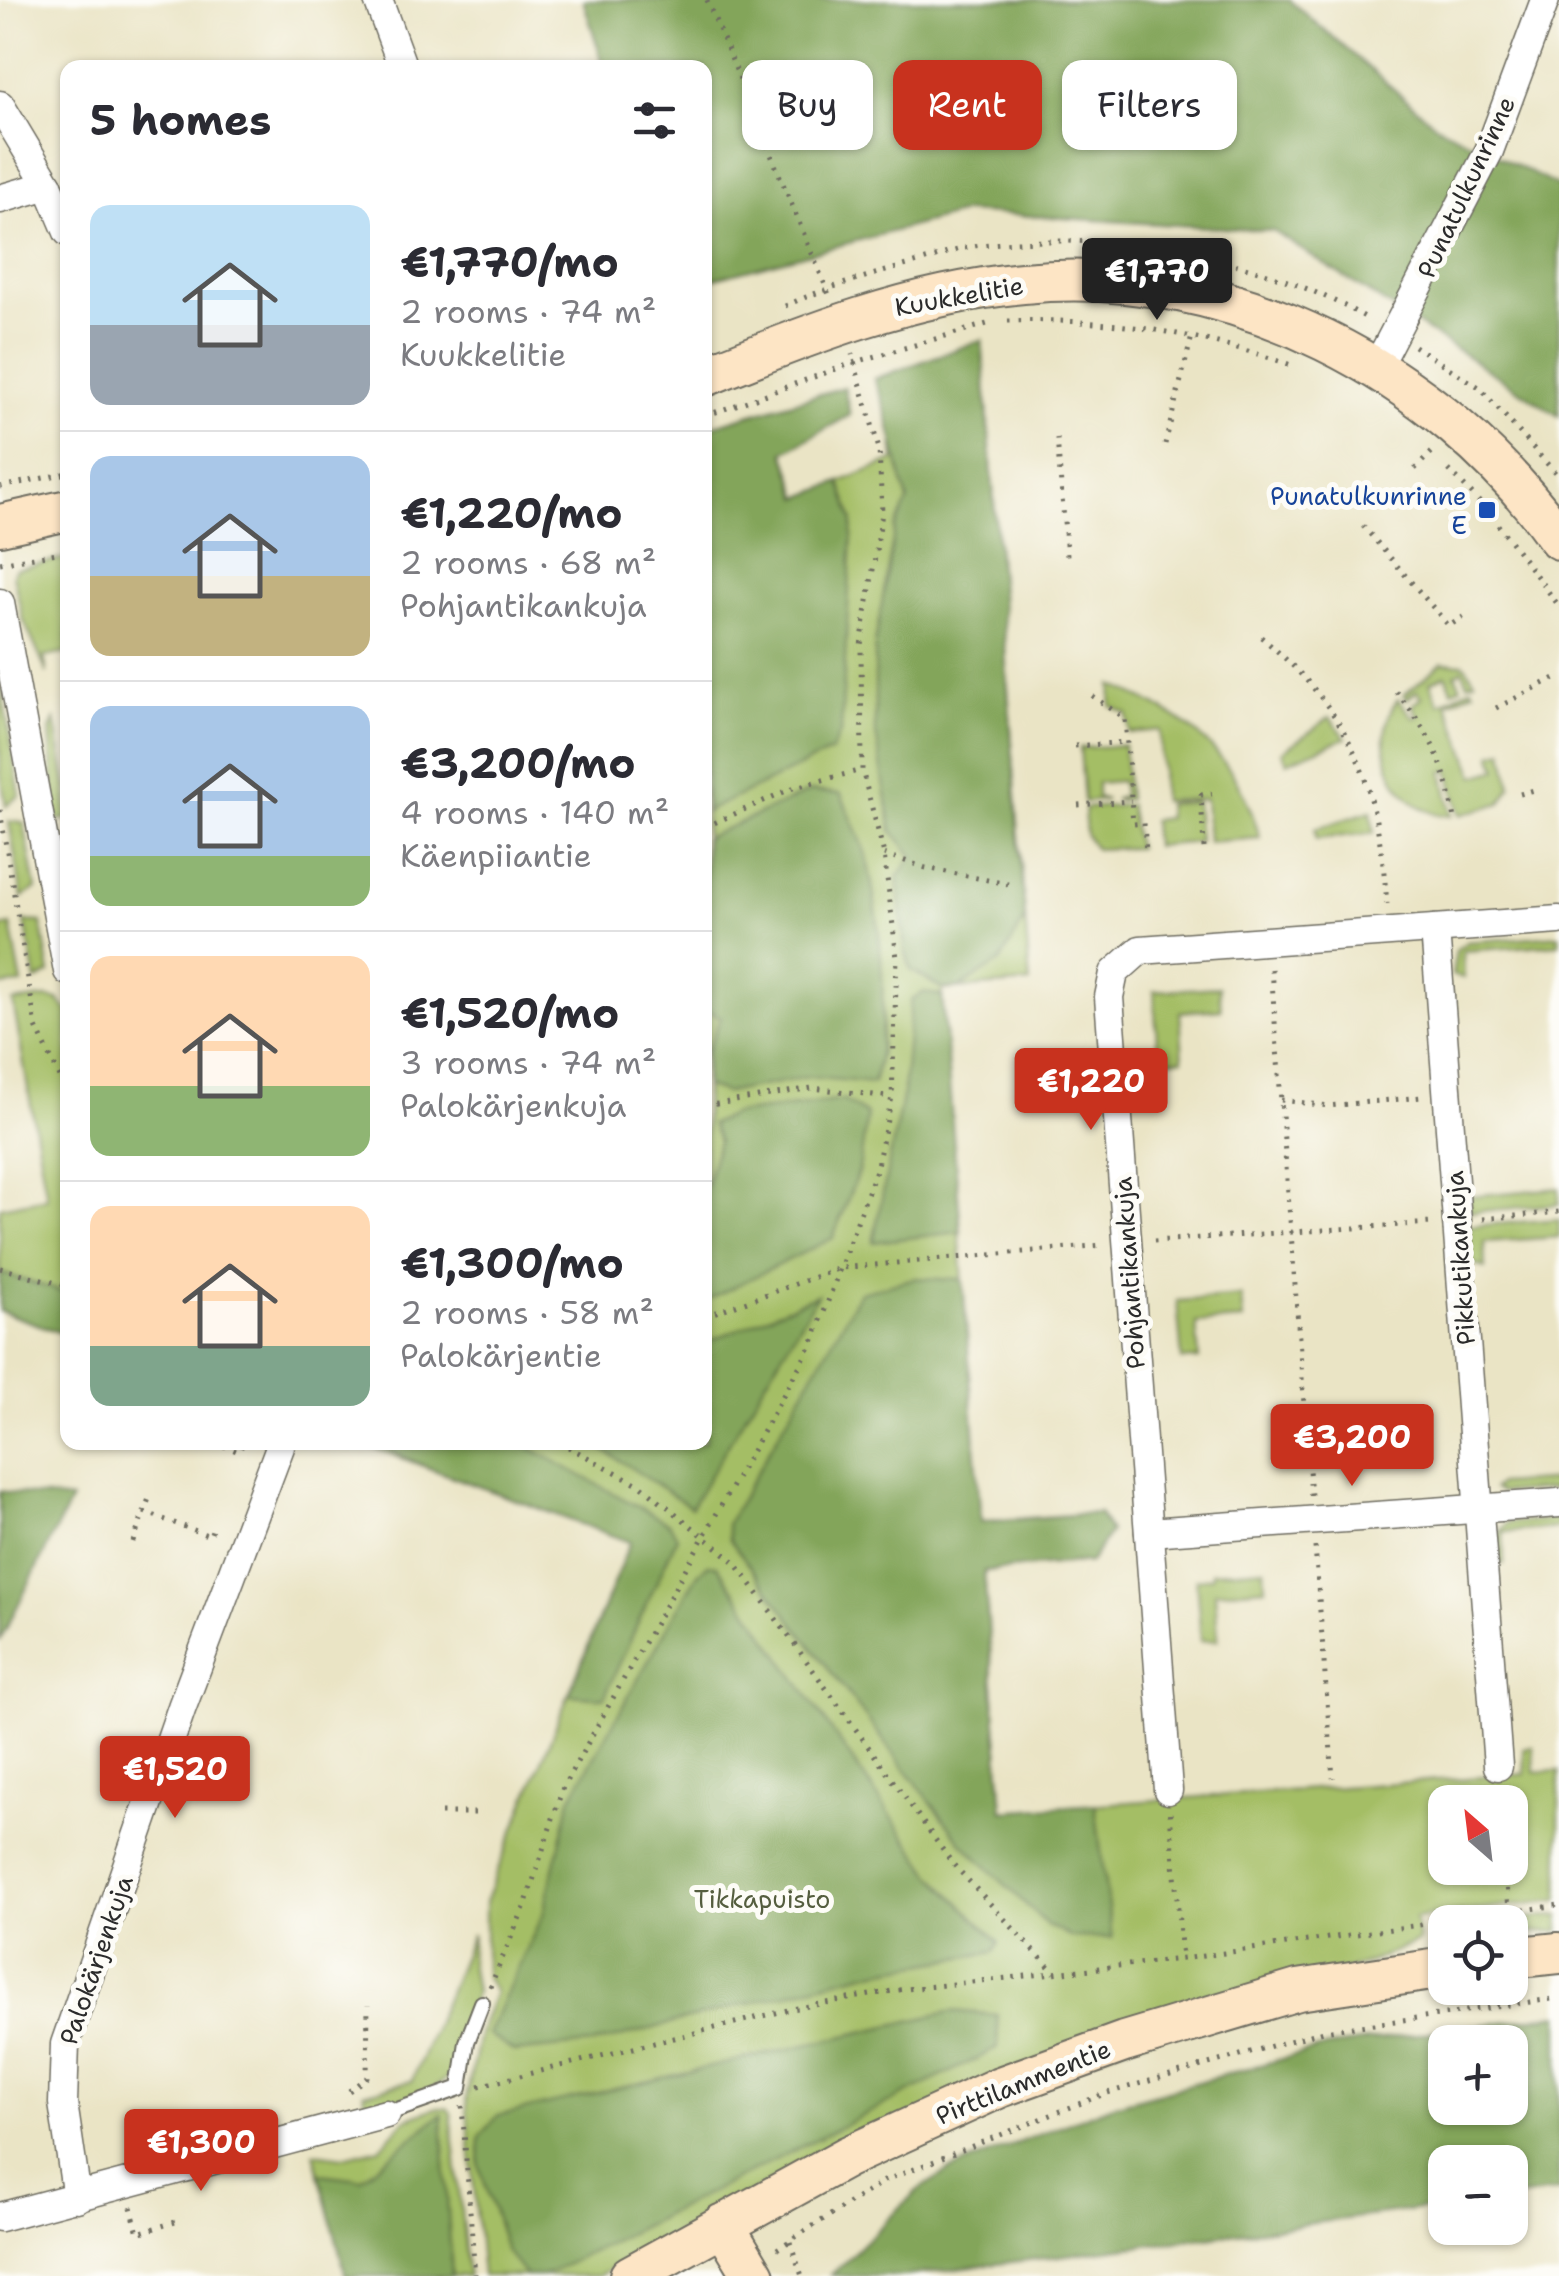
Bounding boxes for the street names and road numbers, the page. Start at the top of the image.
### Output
street label: Punatulkunrinne [1409,91,1523,283]
street label: Kuukkelitie [892,268,1026,324]
street label: Pikkutikankuja [1437,1169,1483,1346]
street label: Pohjantikankuja [1105,1175,1153,1370]
street label: Palokärjenkuja [51,1870,141,2049]
street label: Pirttilammentie [930,2031,1116,2133]

